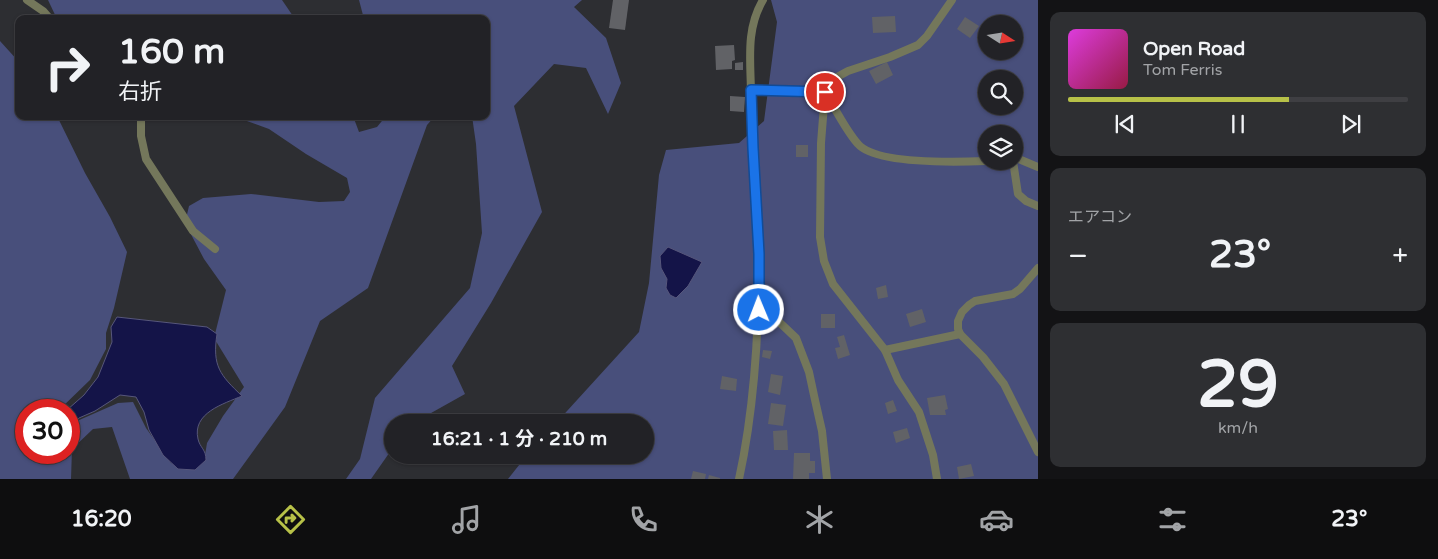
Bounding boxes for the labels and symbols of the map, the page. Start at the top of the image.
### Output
north arrow [978,15,1022,60]
pin [804,71,846,113]
position arrow [732,283,784,335]
speed limit sign: 30 [15,399,80,464]

